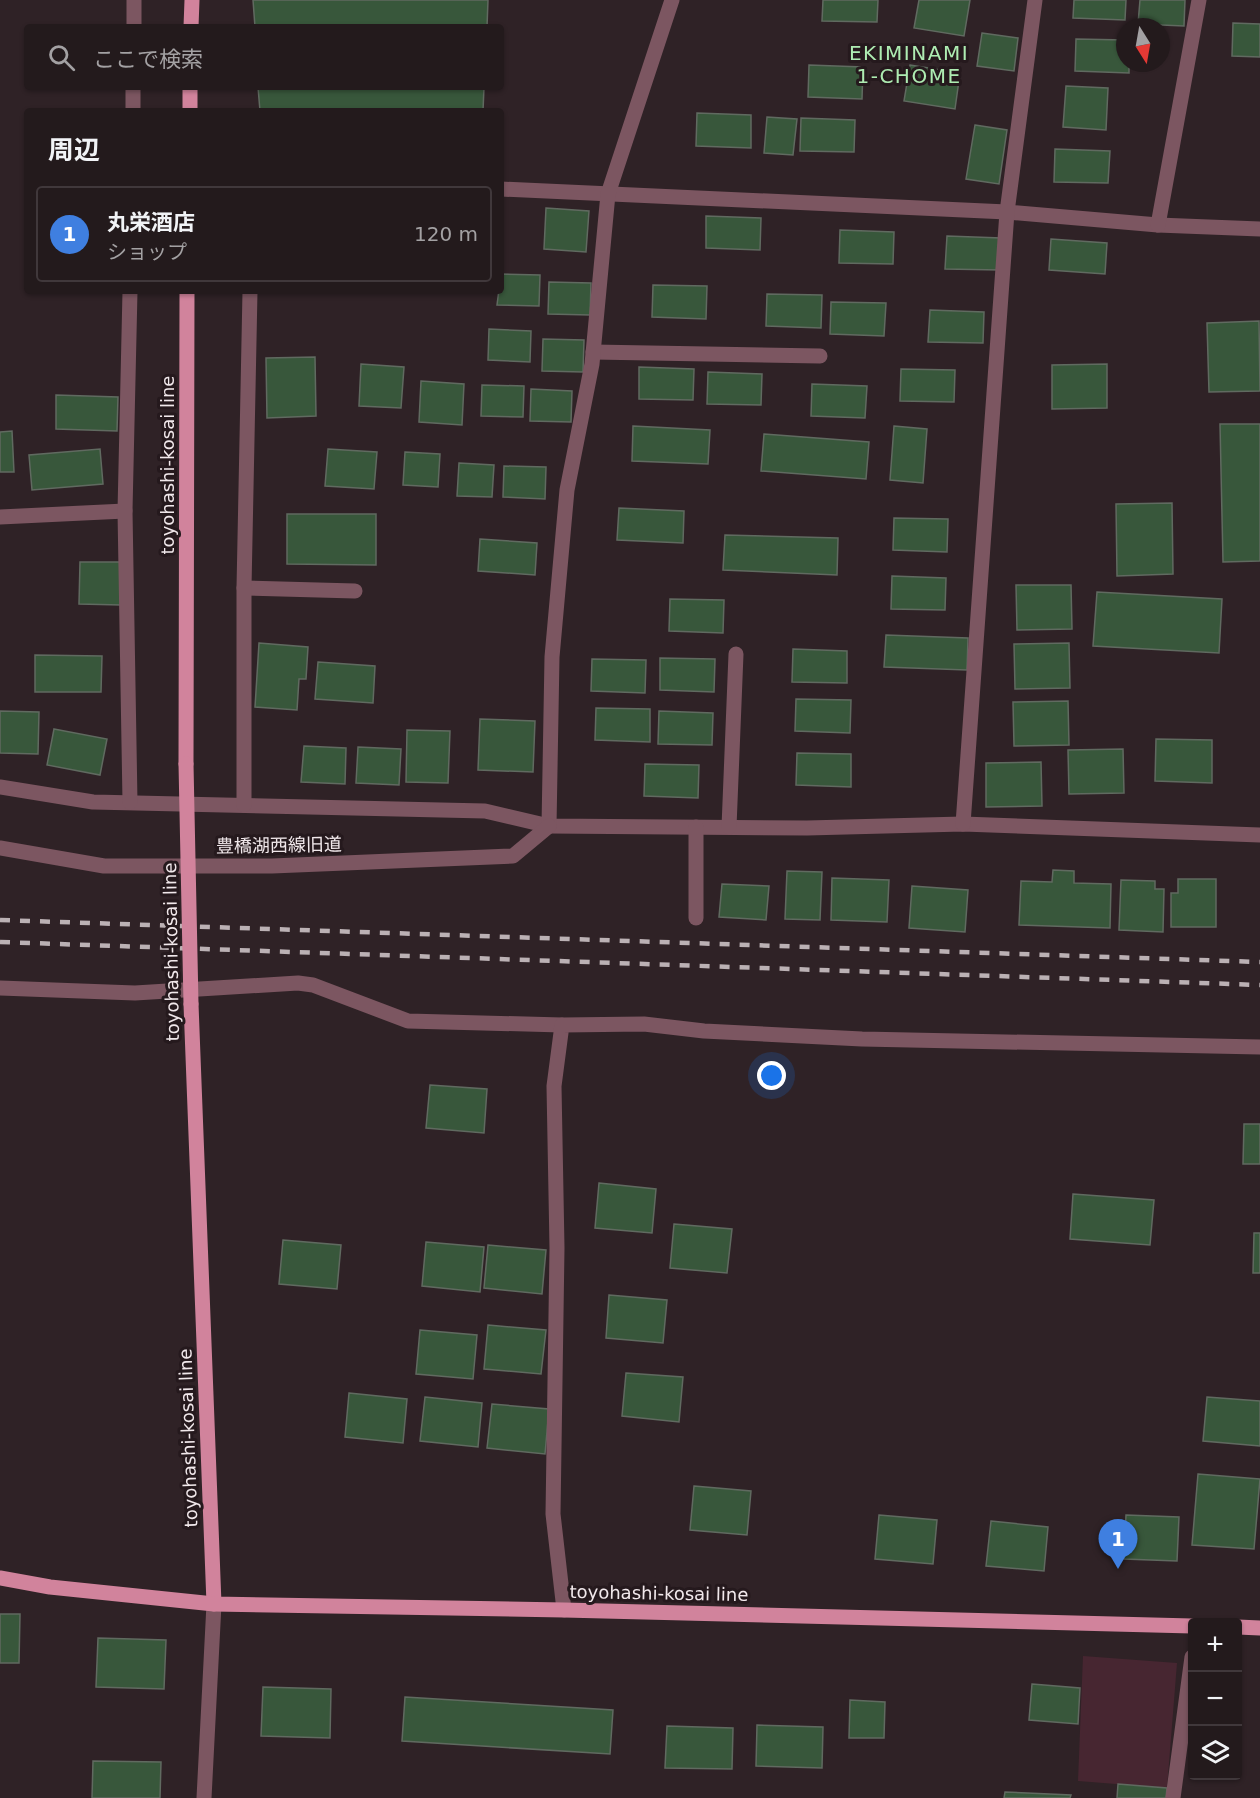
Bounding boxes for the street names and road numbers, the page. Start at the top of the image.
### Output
street label: toyohashi-kosai line [157,376,178,554]
street label: 豊橋湖西線旧道 [216,833,342,857]
street label: toyohashi-kosai line [159,862,183,1042]
street label: toyohashi-kosai line [174,1348,202,1528]
street label: toyohashi-kosai line [569,1581,749,1605]

